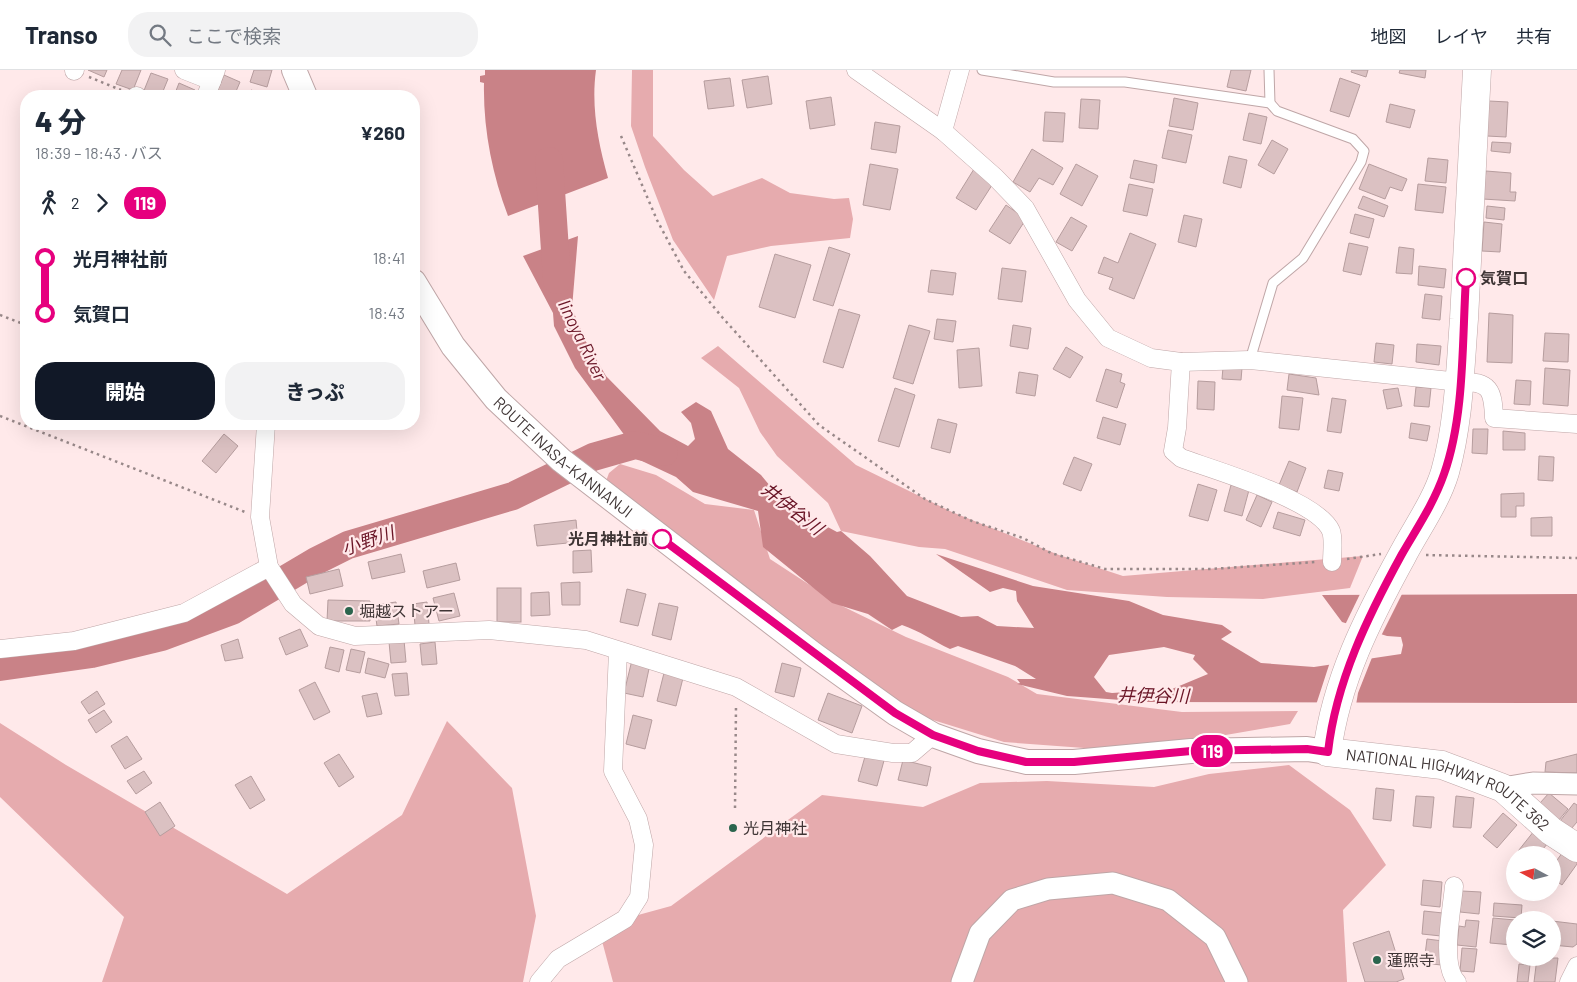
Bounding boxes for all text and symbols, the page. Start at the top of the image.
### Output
search box [128,12,478,57]
text: Transo [25,20,98,49]
icon: search [146,21,174,49]
text: ここで検索 [186,24,281,47]
text: 地図 [1371,25,1407,47]
text: レイヤ [1435,25,1488,47]
text: 共有 [1516,25,1552,47]
text: 4 分 [35,104,86,138]
text: ¥260 [360,121,405,144]
text: 18:39 – 18:43 · バス [35,143,163,162]
icon: walk [35,189,63,217]
icon: forward [88,189,116,217]
text: 119 [134,192,156,214]
text: 2 [71,193,80,212]
text: 光月神社前 [73,247,168,270]
text: 18:41 [373,248,405,267]
marker: 気賀口 [1456,268,1476,288]
place label: 気賀口 [1480,268,1528,287]
water label: Iinoya River [554,296,612,384]
text: 気賀口 [73,302,130,325]
text: 18:43 [369,303,405,322]
button: 開始 [35,362,215,420]
button: きっぷ [225,362,405,420]
street label: ROUTE INASA-KANNANJI [490,392,637,521]
water label: 井伊谷川 [757,477,829,540]
water label: 小野川 [339,520,399,559]
place label: 光月神社前 [568,529,648,548]
marker: 光月神社前 [652,529,672,549]
place label: 堀越ストアー [359,601,454,620]
marker: 堀越ストアー [343,605,355,617]
water label: 井伊谷川 [1117,683,1191,707]
line badge: 119 [1183,735,1241,767]
text: 119 [1201,740,1223,762]
street label: NATIONAL HIGHWAY ROUTE 362 [1345,744,1554,834]
place label: 光月神社 [743,818,807,837]
marker: 光月神社 [727,822,739,834]
north arrow [1506,846,1561,901]
map controls [1506,846,1561,966]
button: layers [1506,911,1561,966]
place label: 蓮照寺 [1387,950,1435,969]
marker: 蓮照寺 [1371,954,1383,966]

